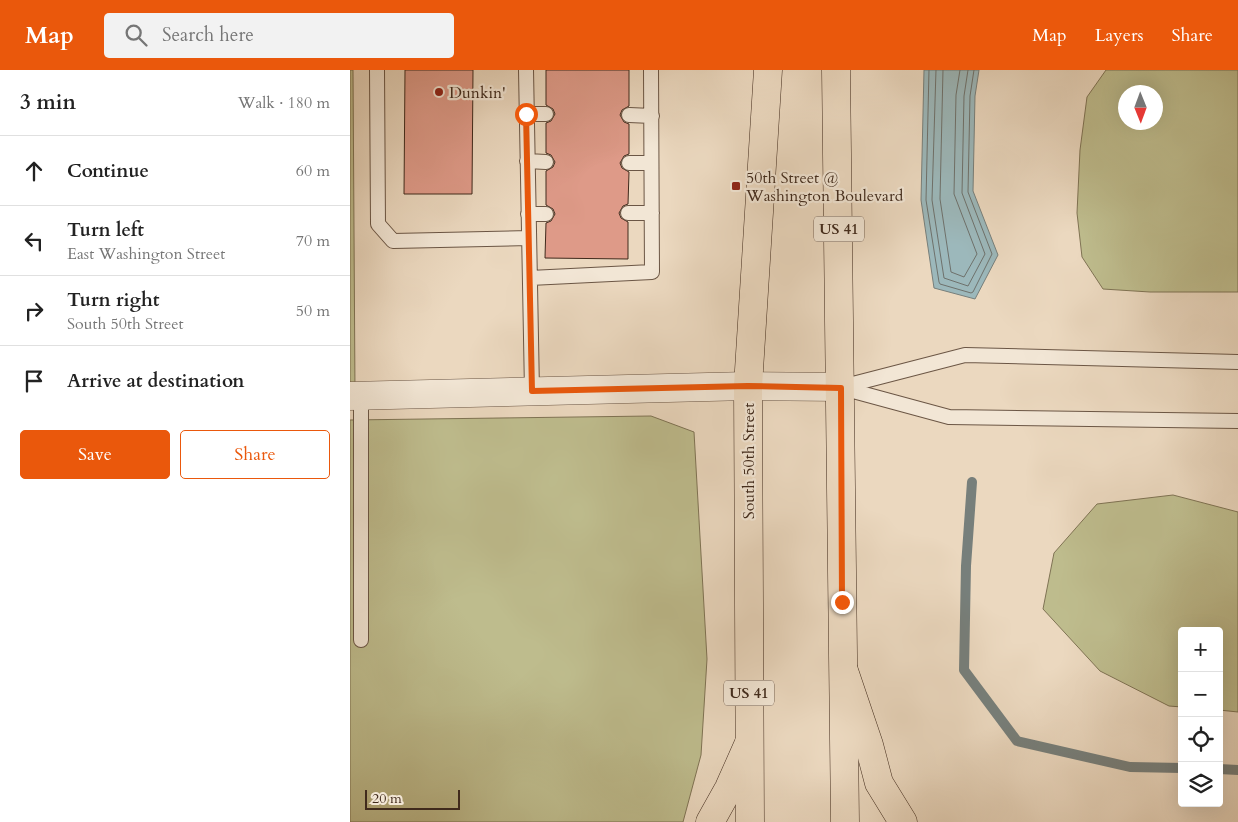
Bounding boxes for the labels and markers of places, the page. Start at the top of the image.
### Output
place label: Dunkin' [449,82,506,104]
marker: Dunkin' [433,86,445,98]
place label: 50th Street @ Washington Boulevard [745,167,904,207]
marker: 50th Street @ Washington Boulevard [730,180,742,192]

